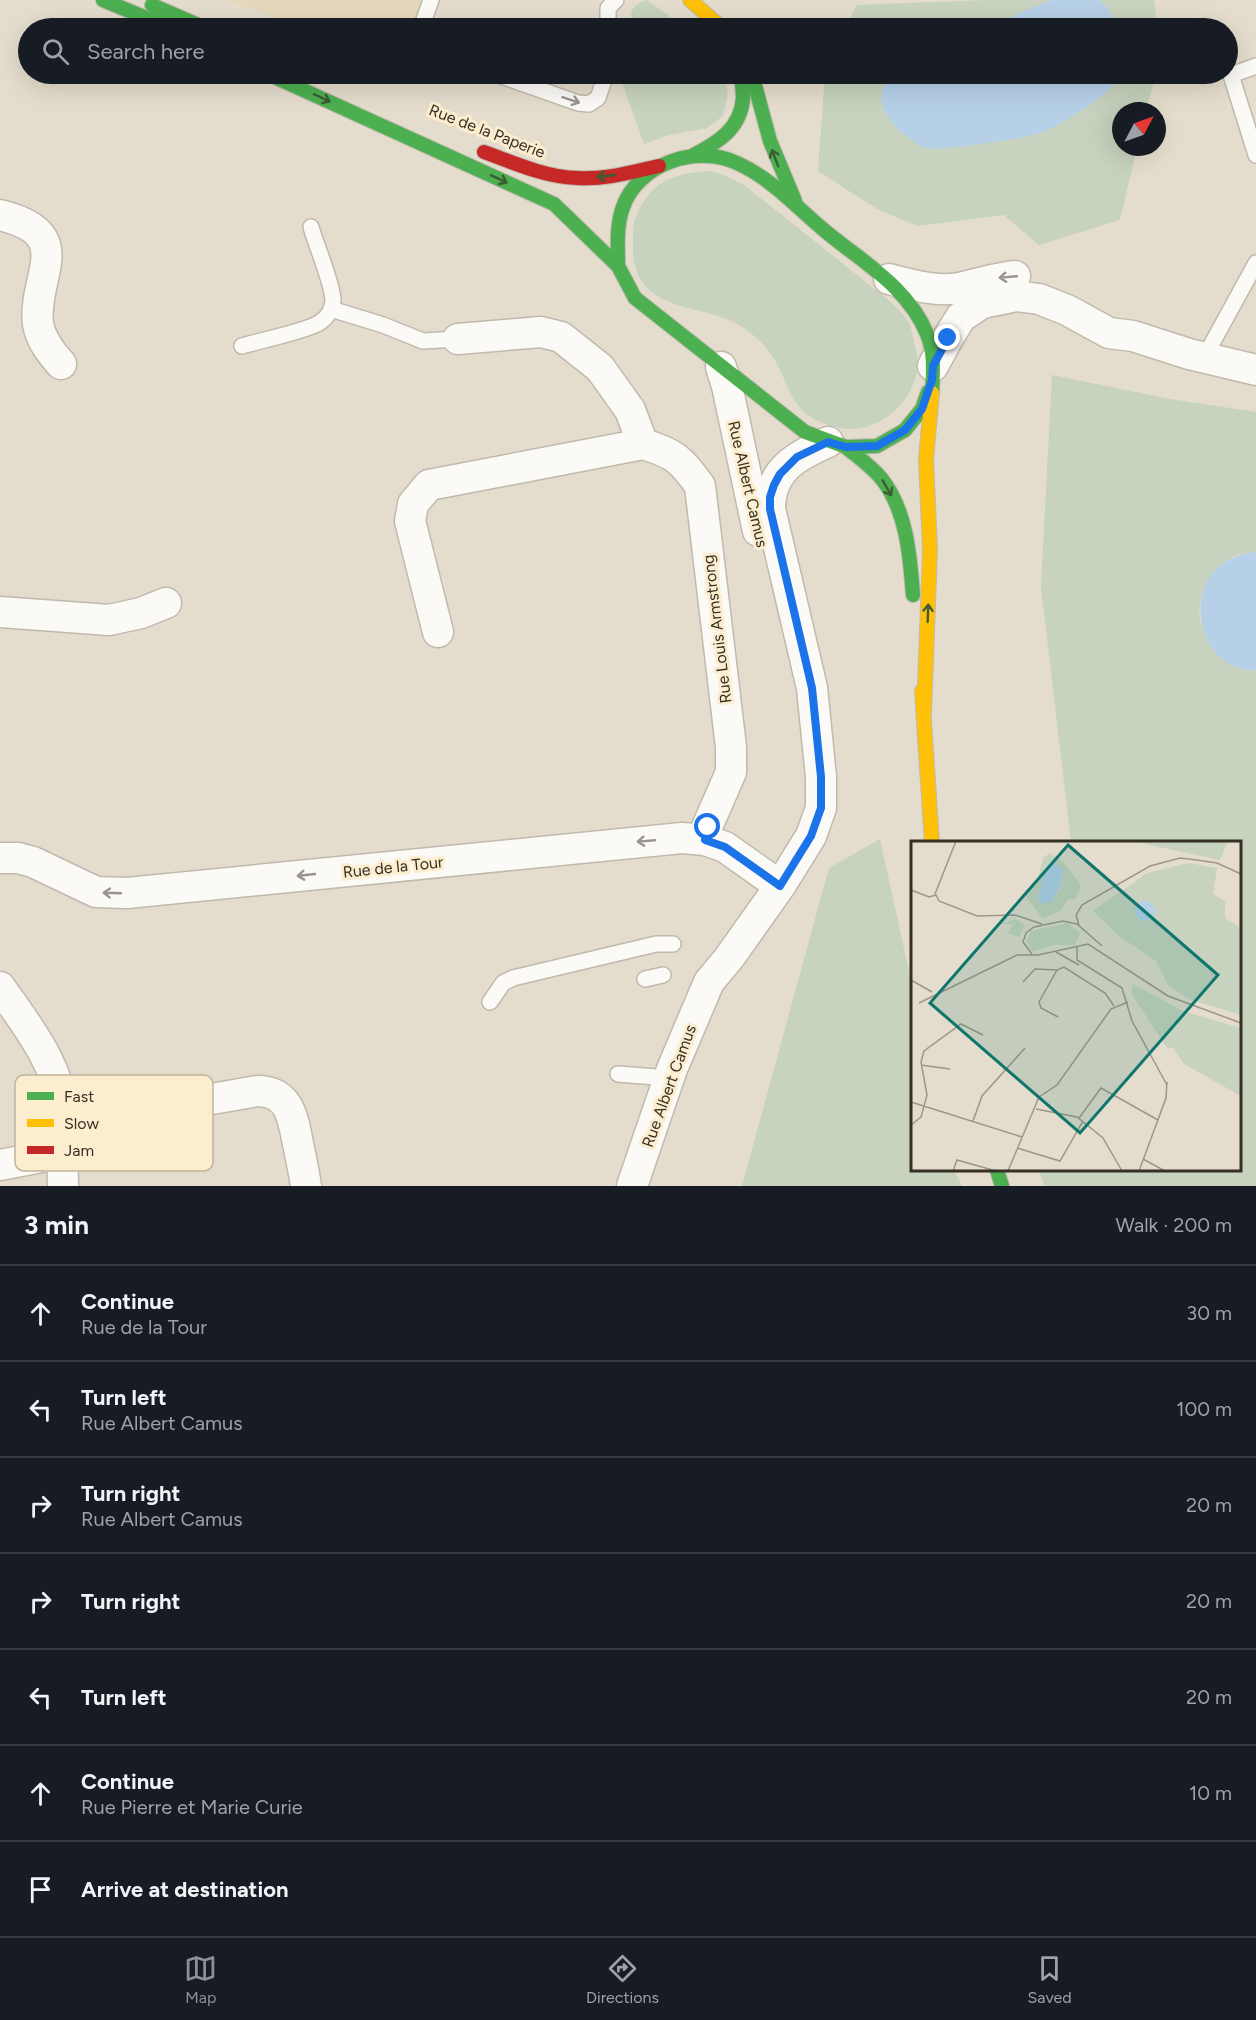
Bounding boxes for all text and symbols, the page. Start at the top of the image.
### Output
search box [18,18,1238,84]
icon: search [39,35,72,68]
text: Search here [87,38,205,65]
one-way arrow [312,92,330,104]
one-way arrow [561,95,580,106]
street label: Rue de la Paperie [426,100,548,162]
north arrow [1112,102,1166,156]
one-way arrow [769,149,780,168]
one-way arrow [596,171,616,182]
one-way arrow [490,173,508,185]
one-way arrow [998,272,1018,283]
route end [934,324,960,350]
street label: Rue Albert Camus [724,419,772,549]
one-way arrow [882,479,894,496]
street label: Rue Louis Armstrong [698,554,736,704]
one-way arrow [922,603,933,623]
route start [694,813,720,839]
one-way arrow [637,836,657,847]
inset map [911,841,1241,1171]
street label: Rue de la Tour [342,852,445,882]
one-way arrow [297,870,317,881]
one-way arrow [103,887,123,898]
street label: Rue Albert Camus [638,1022,700,1150]
legend [15,1075,213,1171]
text: Fast [64,1087,94,1106]
text: Slow [64,1114,99,1133]
text: Jam [64,1141,94,1160]
text: 3 min [24,1209,89,1241]
text: Walk · 200 m [1116,1213,1232,1237]
text: Continue [81,1288,174,1315]
icon: ahead [24,1297,57,1330]
text: 30 m [1186,1301,1232,1325]
text: Rue de la Tour [81,1315,207,1339]
text: Turn left [81,1384,167,1411]
icon: left [24,1393,57,1426]
text: 100 m [1176,1397,1232,1421]
text: Rue Albert Camus [81,1411,243,1435]
text: Turn right [81,1480,180,1507]
icon: right [24,1489,57,1522]
text: 20 m [1186,1493,1232,1517]
text: Rue Albert Camus [81,1507,243,1531]
icon: right [24,1585,57,1618]
text: Turn right [81,1588,180,1615]
text: 20 m [1186,1589,1232,1613]
icon: left [24,1681,57,1714]
text: Turn left [81,1684,167,1711]
text: 20 m [1186,1685,1232,1709]
text: Continue [81,1768,174,1795]
icon: ahead [24,1777,57,1810]
text: 10 m [1189,1781,1232,1805]
text: Rue Pierre et Marie Curie [81,1795,303,1819]
icon: arrive [24,1873,57,1906]
text: Arrive at destination [81,1876,289,1903]
tab: Map [184,1952,217,2007]
tab: Directions [586,1952,659,2007]
tab: Saved [1028,1952,1072,2007]

